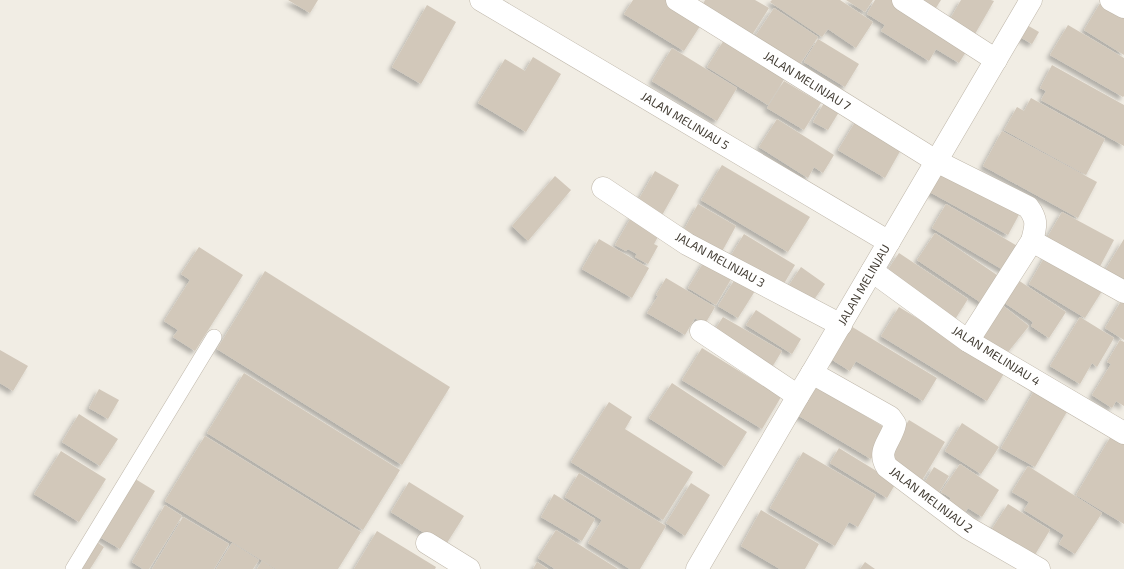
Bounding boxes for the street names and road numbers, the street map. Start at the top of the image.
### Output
street label: JALAN MELINJAU 7 [762,48,853,112]
street label: JALAN MELINJAU 5 [639,88,732,152]
street label: JALAN MELINJAU 3 [673,229,768,290]
street label: JALAN MELINJAU [834,242,892,327]
street label: JALAN MELINJAU 4 [950,322,1043,388]
street label: JALAN MELINJAU 2 [887,463,976,535]

